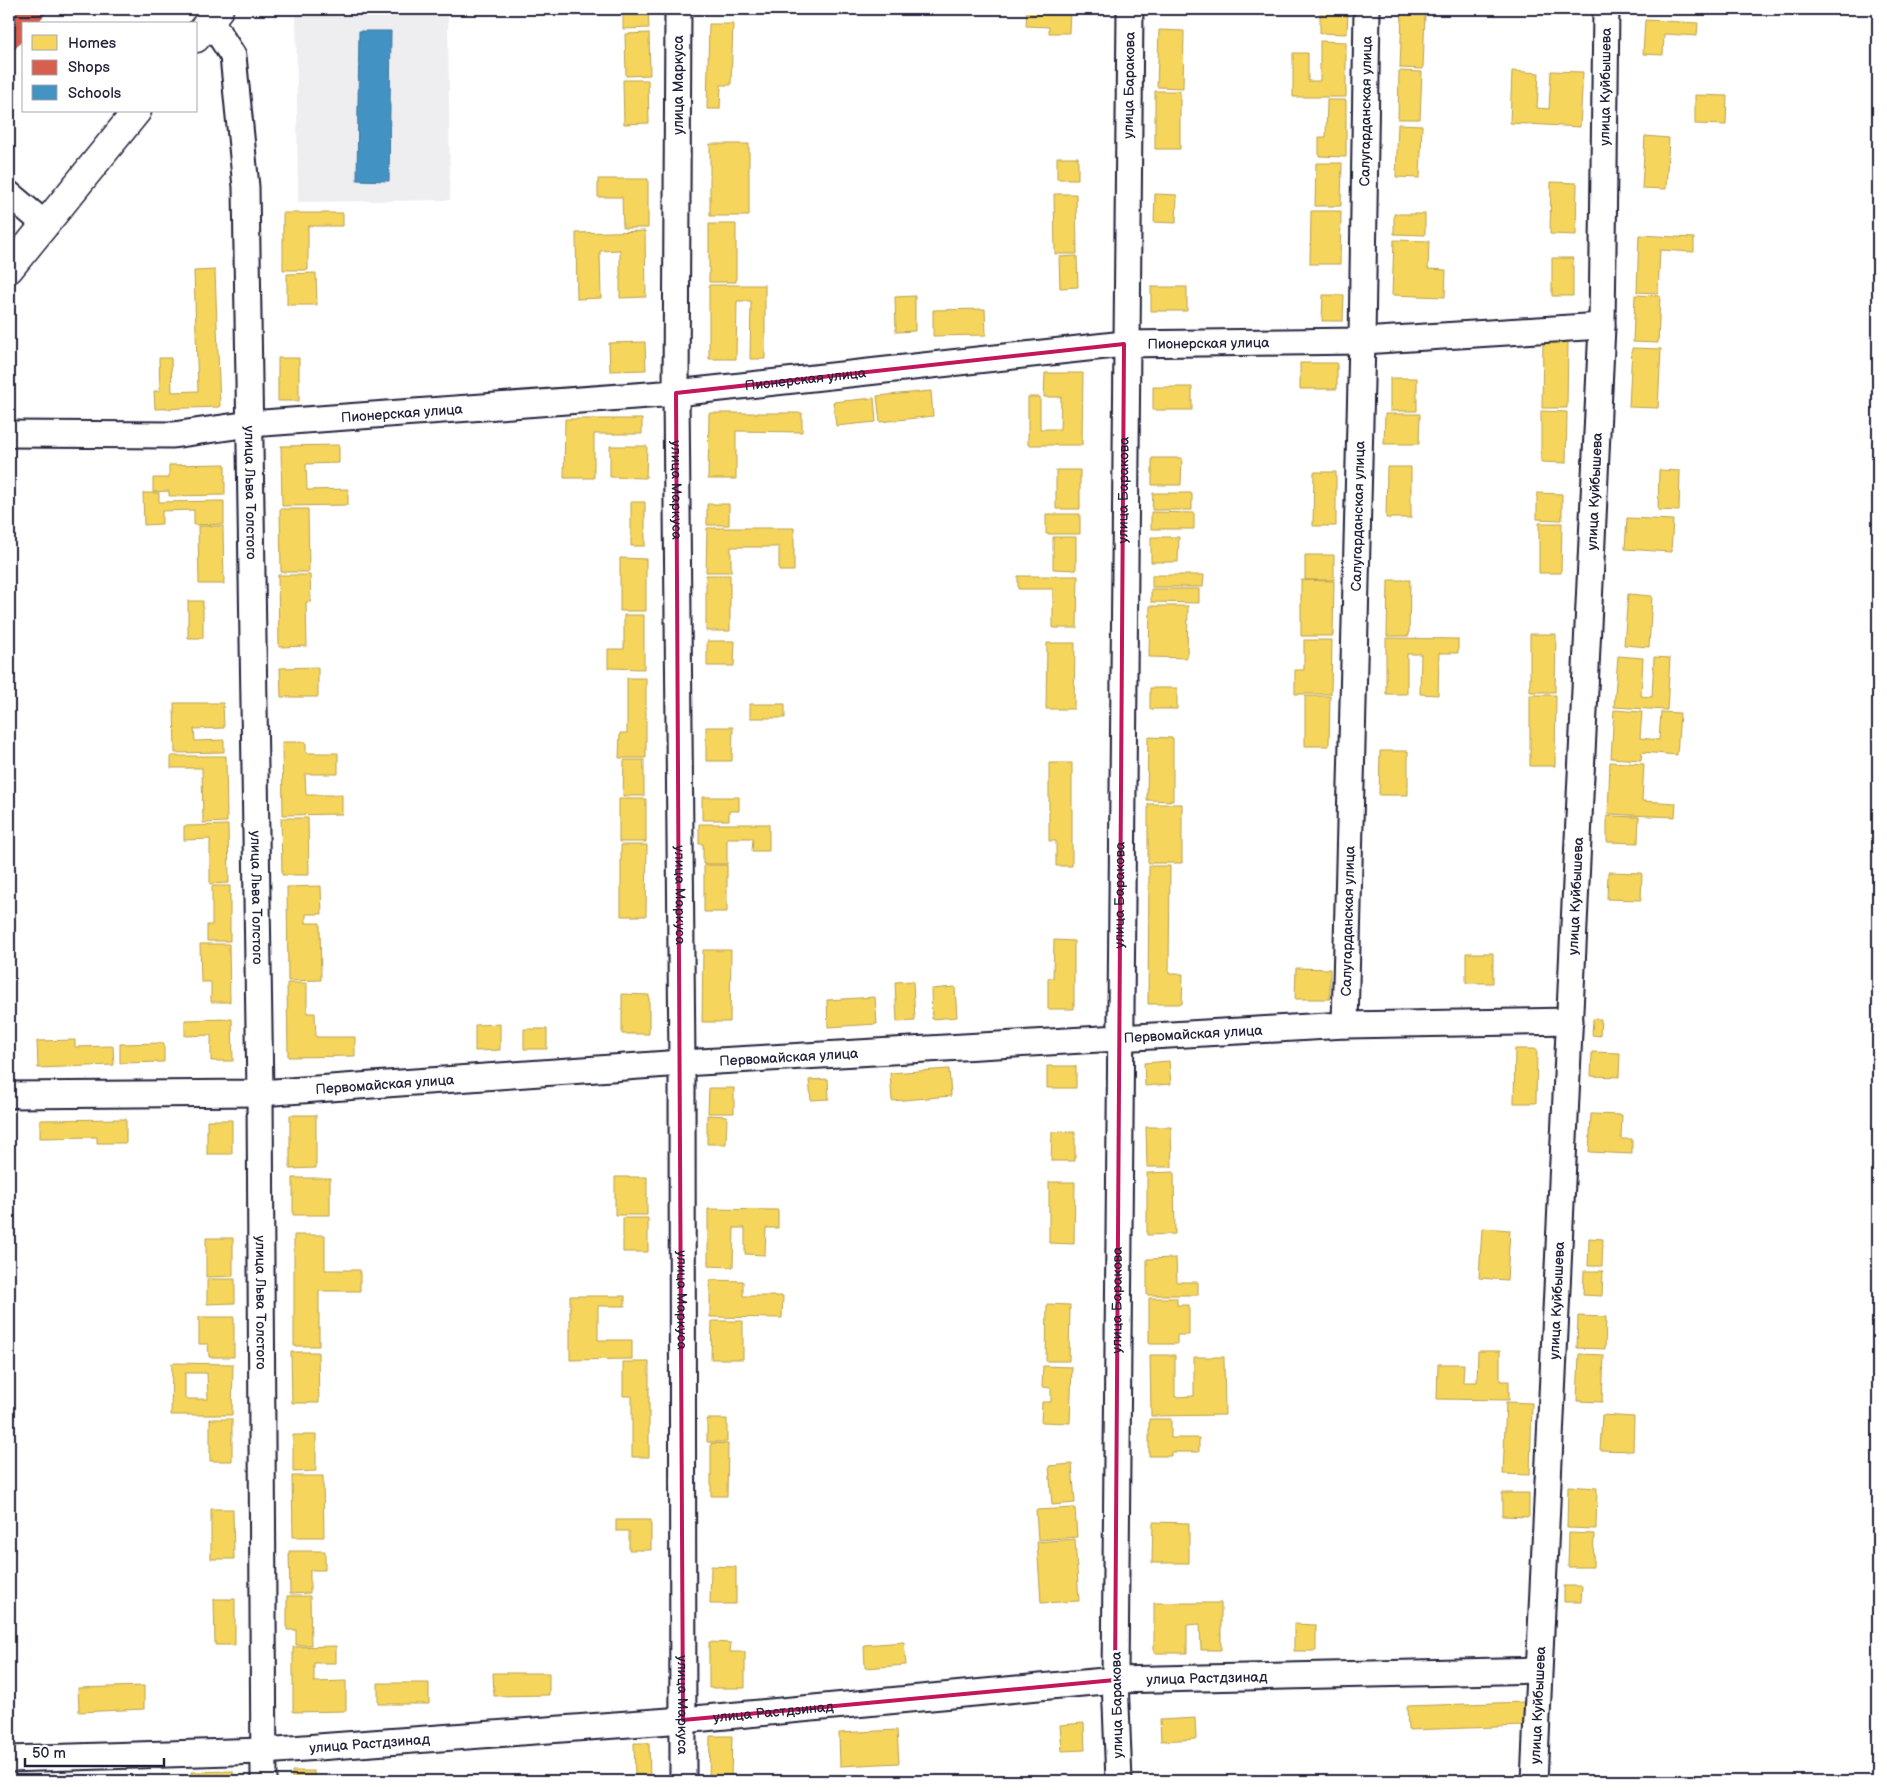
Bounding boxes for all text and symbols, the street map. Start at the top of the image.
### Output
legend [22,22,198,112]
street label: улица Куйбышева [1596,27,1614,146]
street label: улица Баракова [1119,31,1138,139]
text: Homes [68,34,117,53]
street label: улица Маркуса [670,35,687,135]
street label: Салугарданская улица [1356,35,1375,187]
text: Shops [68,58,111,77]
text: Schools [68,84,122,103]
street label: Пионерская улица [1147,334,1270,352]
street label: Пионерская улица [744,364,868,394]
street label: Пионерская улица [340,400,464,426]
street label: улица Льва Толстого [241,426,260,560]
street label: улица Куйбышева [1583,431,1606,551]
street label: улица Баракова [1114,436,1132,544]
street label: улица Маркуса [668,440,686,541]
street label: Салугарданская улица [1347,440,1368,592]
street label: улица Льва Толстого [247,830,267,965]
street label: улица Куйбышева [1564,836,1587,955]
street label: улица Баракова [1110,841,1128,949]
street label: улица Маркуса [672,845,689,946]
street label: Салугарданская улица [1337,845,1358,996]
street label: Первомайская улица [1123,1021,1264,1046]
street label: Первомайская улица [719,1044,859,1069]
street label: Первомайская улица [315,1071,455,1098]
street label: улица Льва Толстого [252,1236,270,1370]
street label: улица Куйбышева [1545,1240,1568,1360]
street label: улица Баракова [1108,1246,1125,1354]
street label: улица Маркуса [674,1250,691,1350]
street label: улица Куйбышева [1526,1645,1549,1764]
street label: улица Баракова [1108,1651,1126,1759]
street label: улица Маркуса [674,1655,691,1755]
street label: улица Растдзинад [1146,1668,1268,1688]
street label: улица Растдзинад [712,1698,835,1726]
street label: улица Растдзинад [309,1730,431,1756]
scale bar [25,1735,164,1767]
text: 50 m [32,1744,66,1763]

